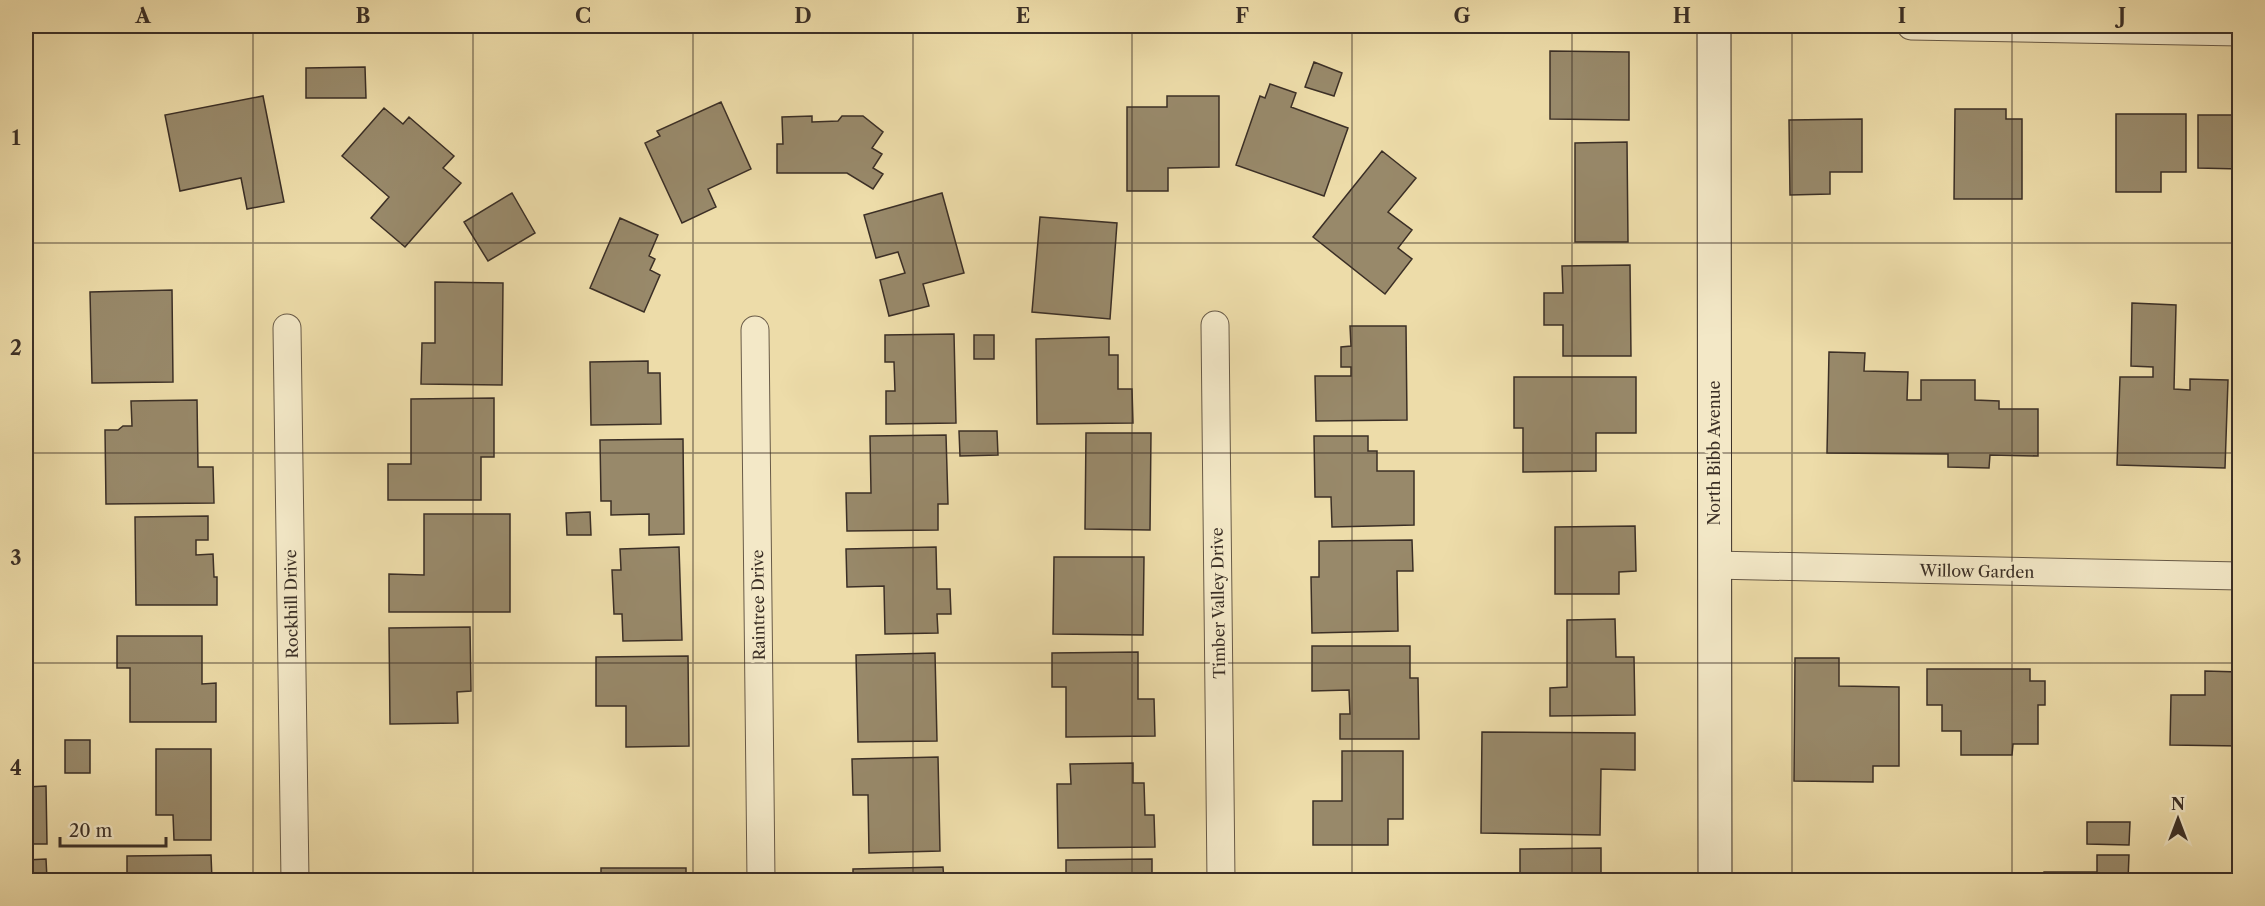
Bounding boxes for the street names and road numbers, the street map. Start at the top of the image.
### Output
street label: North Bibb Avenue [1704,380,1724,526]
street label: Timber Valley Drive [1207,527,1229,679]
street label: Rockhill Drive [280,549,302,659]
street label: Raintree Drive [747,549,769,661]
street label: Willow Garden [1918,560,2035,582]

